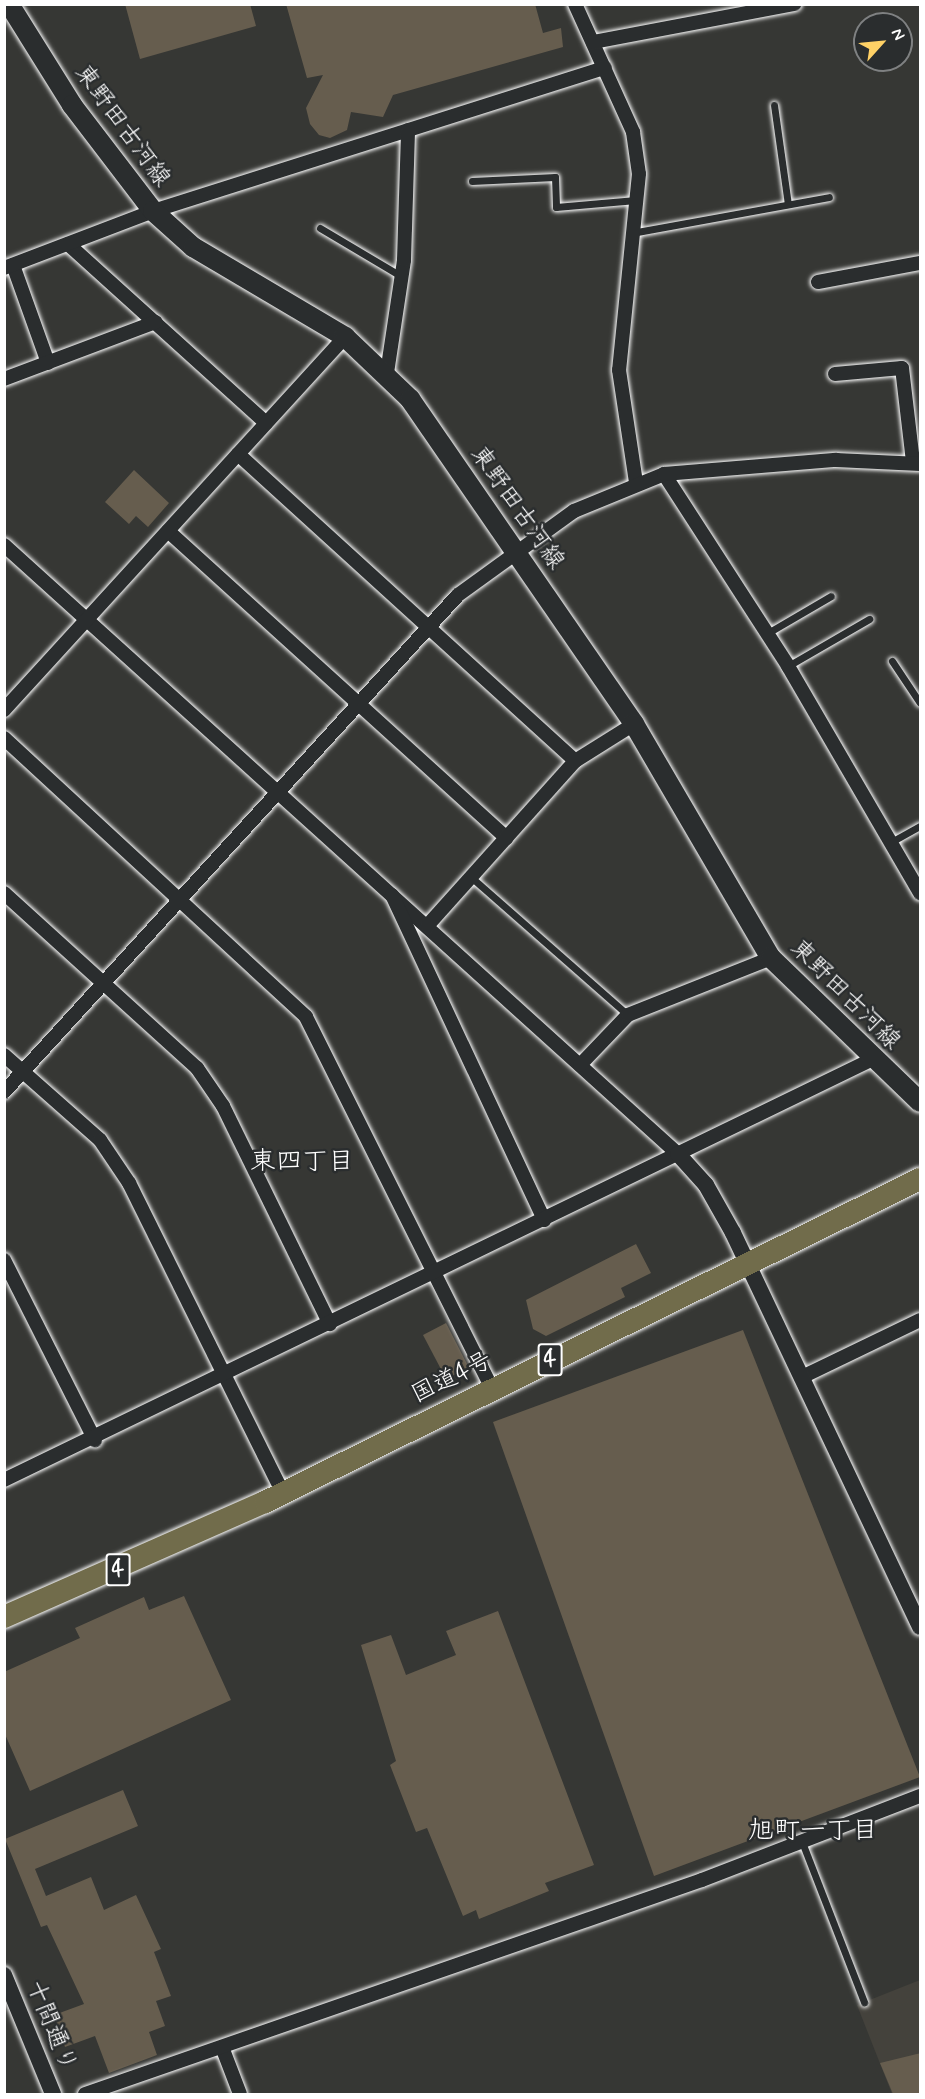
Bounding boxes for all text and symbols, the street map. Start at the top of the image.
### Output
north arrow [853,12,913,72]
text: N [886,25,909,44]
street label: 東野田古河線 [68,59,176,193]
street label: 東野田古河線 [464,441,570,575]
street label: 東野田古河線 [784,934,906,1056]
district label: 東四丁目 [250,1147,354,1179]
road number: 4 [536,1341,564,1379]
street label: 国道4号 [407,1346,497,1410]
road number: 4 [104,1551,132,1589]
district label: 旭町一丁目 [748,1816,878,1848]
street label: 十間通り [20,1976,82,2076]

